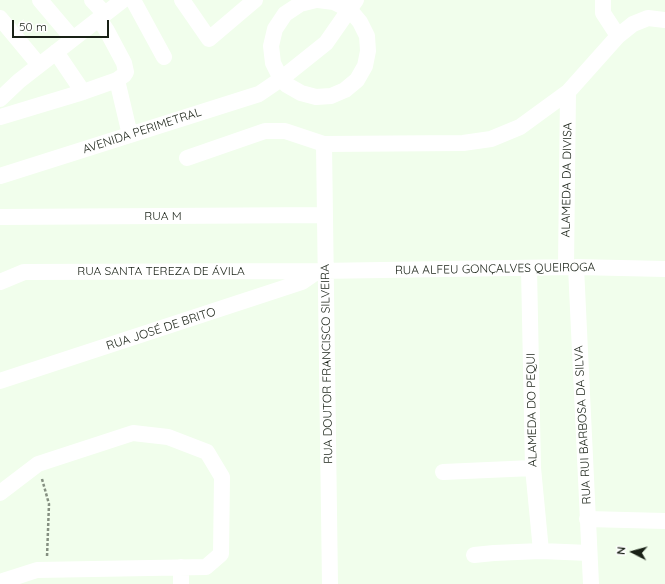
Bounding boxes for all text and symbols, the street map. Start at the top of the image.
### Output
scale bar [14,12,111,38]
text: 50 m [19,19,47,34]
street label: AVENIDA PERIMETRAL [81,105,203,157]
street label: ALAMEDA DA DIVISA [559,122,575,238]
street label: RUA M [144,209,182,223]
street label: RUA ALFEU GONÇALVES QUEIROGA [395,260,595,278]
street label: RUA SANTA TEREZA DE ÁVILA [77,264,245,278]
street label: RUA DOUTOR FRANCISCO SILVEIRA [318,264,336,464]
street label: RUA JOSÉ DE BRITO [105,305,217,353]
street label: RUA RUI BARBOSA DA SILVA [572,345,594,505]
street label: ALAMEDA DO PEQUI [524,353,540,467]
north arrow [613,532,653,572]
text: N [614,546,628,556]

